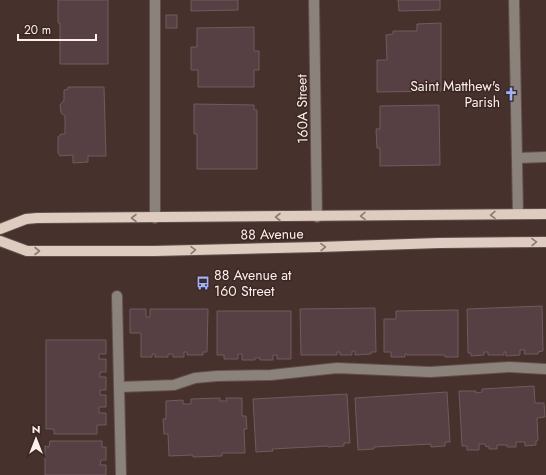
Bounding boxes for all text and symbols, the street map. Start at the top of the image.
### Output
scale bar [18,16,96,42]
text: 20 m [24,21,51,39]
street label: 160A Street [291,73,313,144]
place label: Saint Matthew's Parish [410,76,500,112]
church icon: Saint Matthew's Parish [503,86,519,102]
one-way arrow [490,211,496,219]
one-way arrow [360,212,366,220]
one-way arrow [275,213,281,221]
one-way arrow [131,214,137,222]
street label: 88 Avenue [240,223,304,245]
one-way arrow [531,238,537,246]
one-way arrow [320,243,326,251]
one-way arrow [190,246,196,254]
one-way arrow [34,247,40,255]
place label: 88 Avenue at 160 Street [214,265,292,301]
bus stop icon: 88 Avenue at 160 Street [195,275,211,291]
north arrow [16,419,56,459]
text: N [32,421,40,437]

